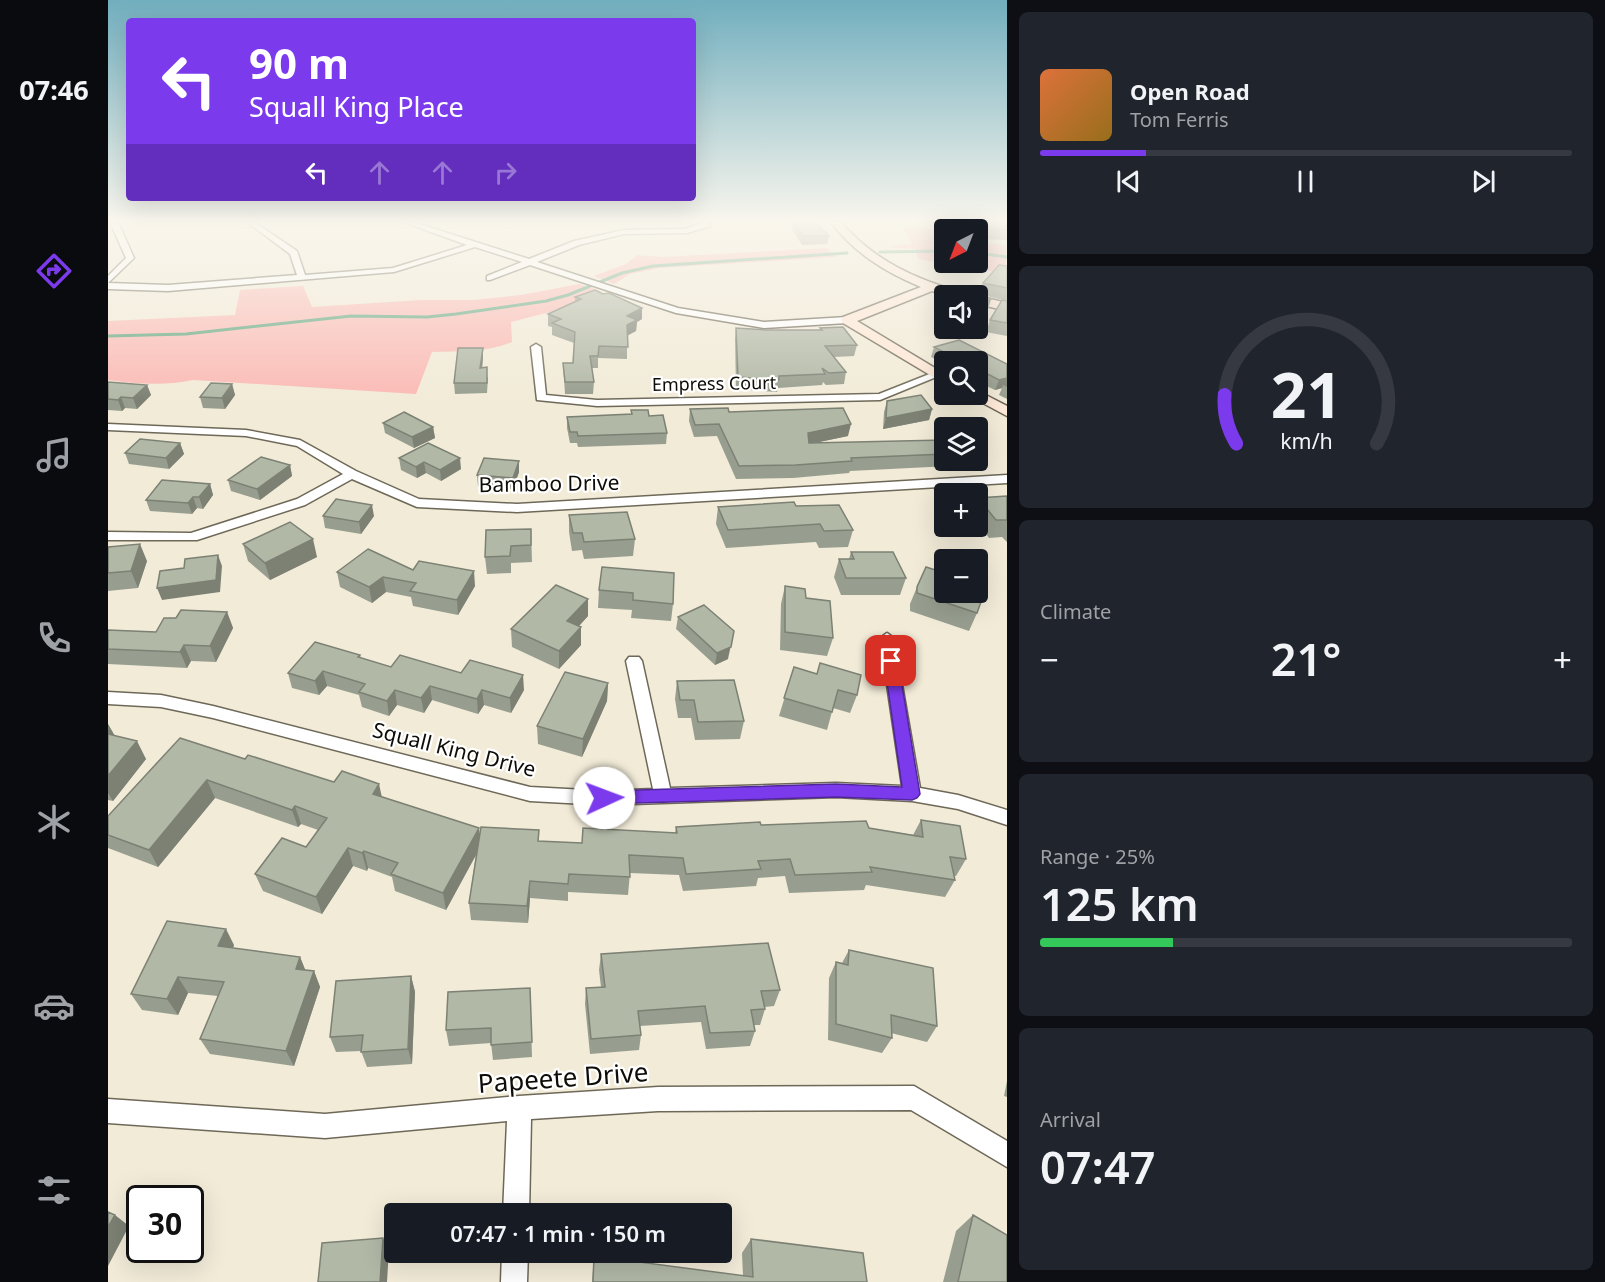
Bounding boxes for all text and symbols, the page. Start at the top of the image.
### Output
text: 90 m [249,34,349,91]
icon: left [150,42,228,120]
text: 07:46 [19,71,89,108]
text: Open Road [1130,76,1250,106]
text: Squall King Place [249,88,464,125]
text: Tom Ferris [1130,106,1229,133]
icon: left [300,156,333,189]
icon: ahead [363,156,396,189]
icon: ahead [426,156,459,189]
icon: right [489,156,522,189]
icon: previous [1112,165,1145,198]
icon: pause [1289,165,1322,198]
icon: next [1467,165,1500,198]
north arrow [934,219,988,273]
map controls [934,219,988,603]
icon: directions [33,250,75,292]
button: sound [934,285,988,339]
button: search [934,351,988,405]
text: 21 [1270,351,1342,436]
street label: Empress Court [652,370,777,396]
button: layers [934,417,988,471]
text: km/h [1280,426,1332,455]
icon: music [33,434,75,476]
street label: Bamboo Drive [478,468,620,498]
button: + [934,483,988,537]
button: − [934,549,988,603]
text: Climate [1040,598,1111,625]
icon: phone [33,617,75,659]
text: 21° [1271,628,1341,689]
pin [865,635,916,686]
text: − [1040,637,1059,682]
text: + [1553,637,1572,682]
icon: arrive [874,644,907,677]
street label: Squall King Drive [370,715,539,783]
position arrow [572,766,636,830]
icon: climate [33,801,75,843]
text: Range · 25% [1040,843,1155,870]
text: 125 km [1040,873,1199,934]
icon: car [33,985,75,1027]
street label: Papeete Drive [477,1053,649,1101]
text: Arrival [1040,1106,1101,1133]
text: 07:47 [1040,1136,1155,1197]
icon: filters [33,1169,75,1211]
speed limit sign: 30 [126,1185,204,1263]
text: 07:47 · 1 min · 150 m [450,1218,666,1248]

